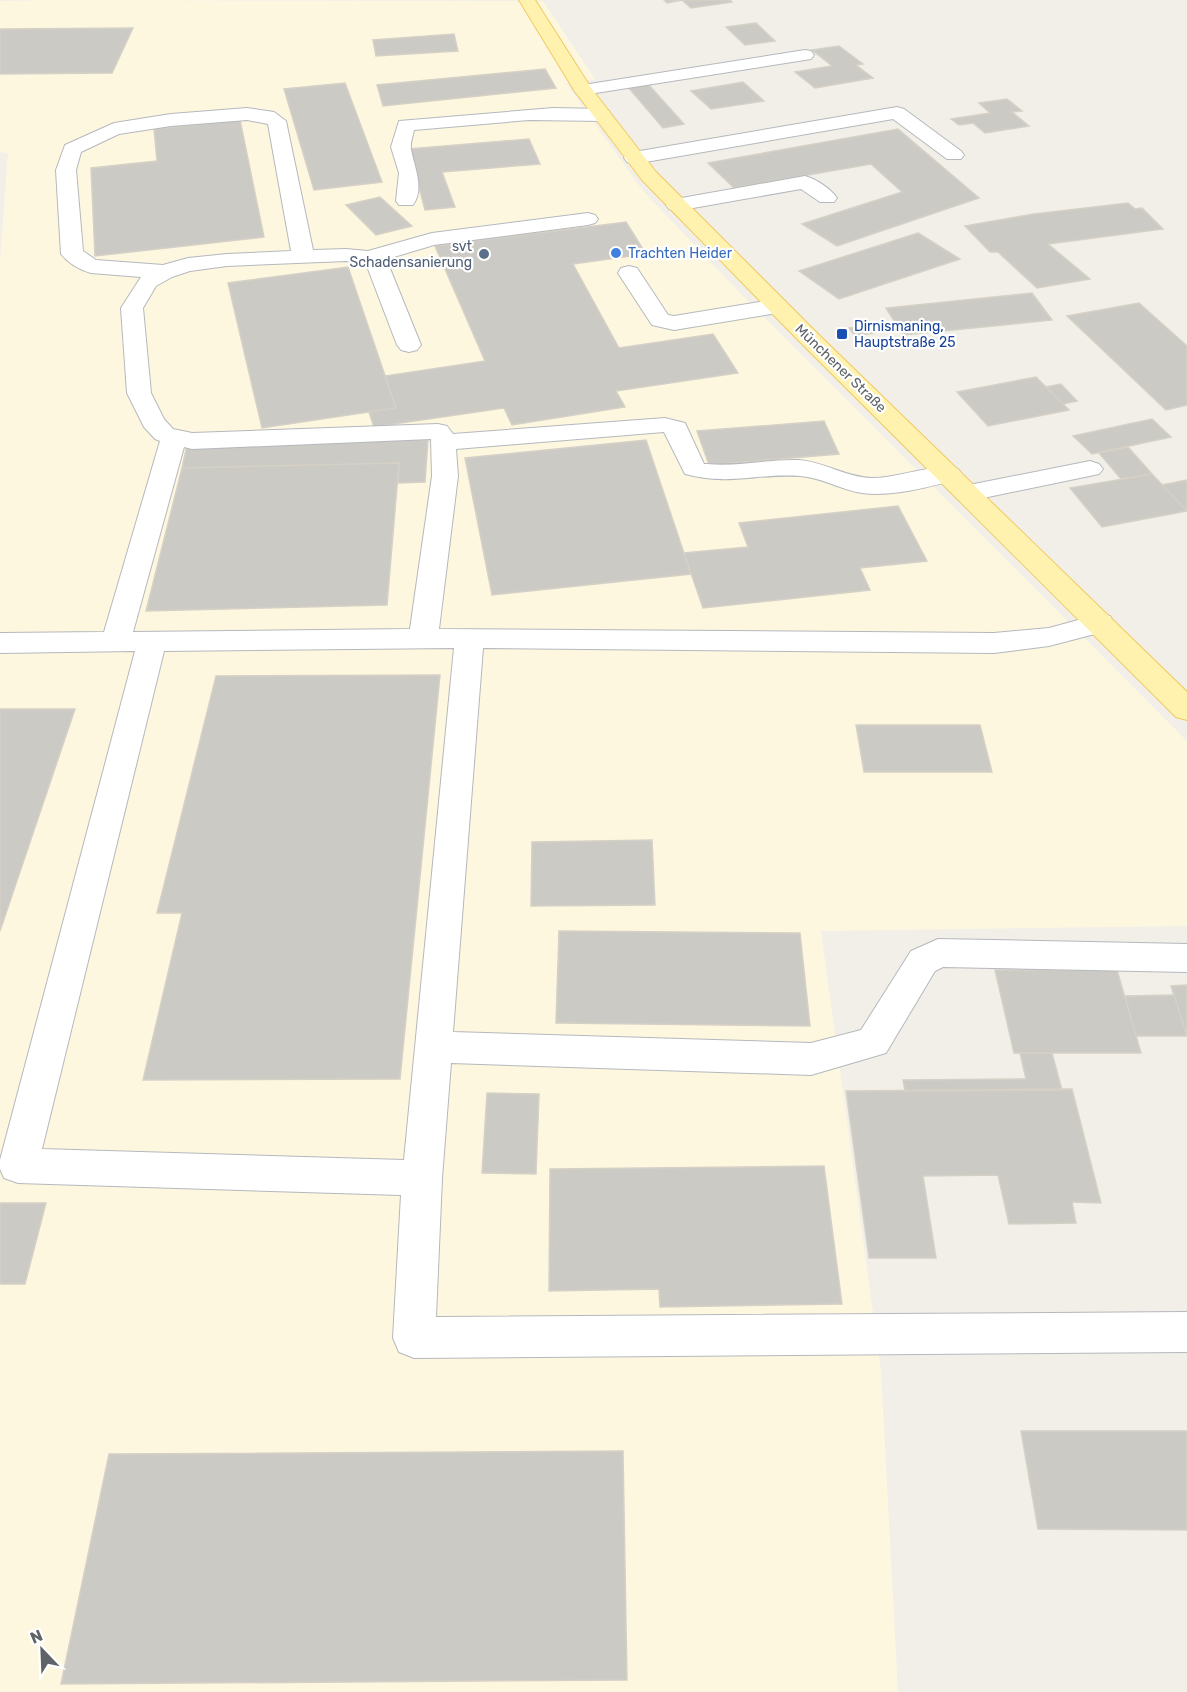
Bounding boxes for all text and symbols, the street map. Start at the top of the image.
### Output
place label: svt Schadensanierung [349,238,473,271]
place label: Trachten Heider [628,245,733,262]
marker: Trachten Heider [609,246,623,260]
marker: svt Schadensanierung [477,247,491,261]
place label: Dirnismaning, Hauptstraße 25 [854,318,955,351]
street label: Münchener Straße [792,321,890,416]
marker: Dirnismaning, Hauptstraße 25 [835,327,849,341]
north arrow [12,1620,72,1680]
text: N [27,1626,45,1648]

